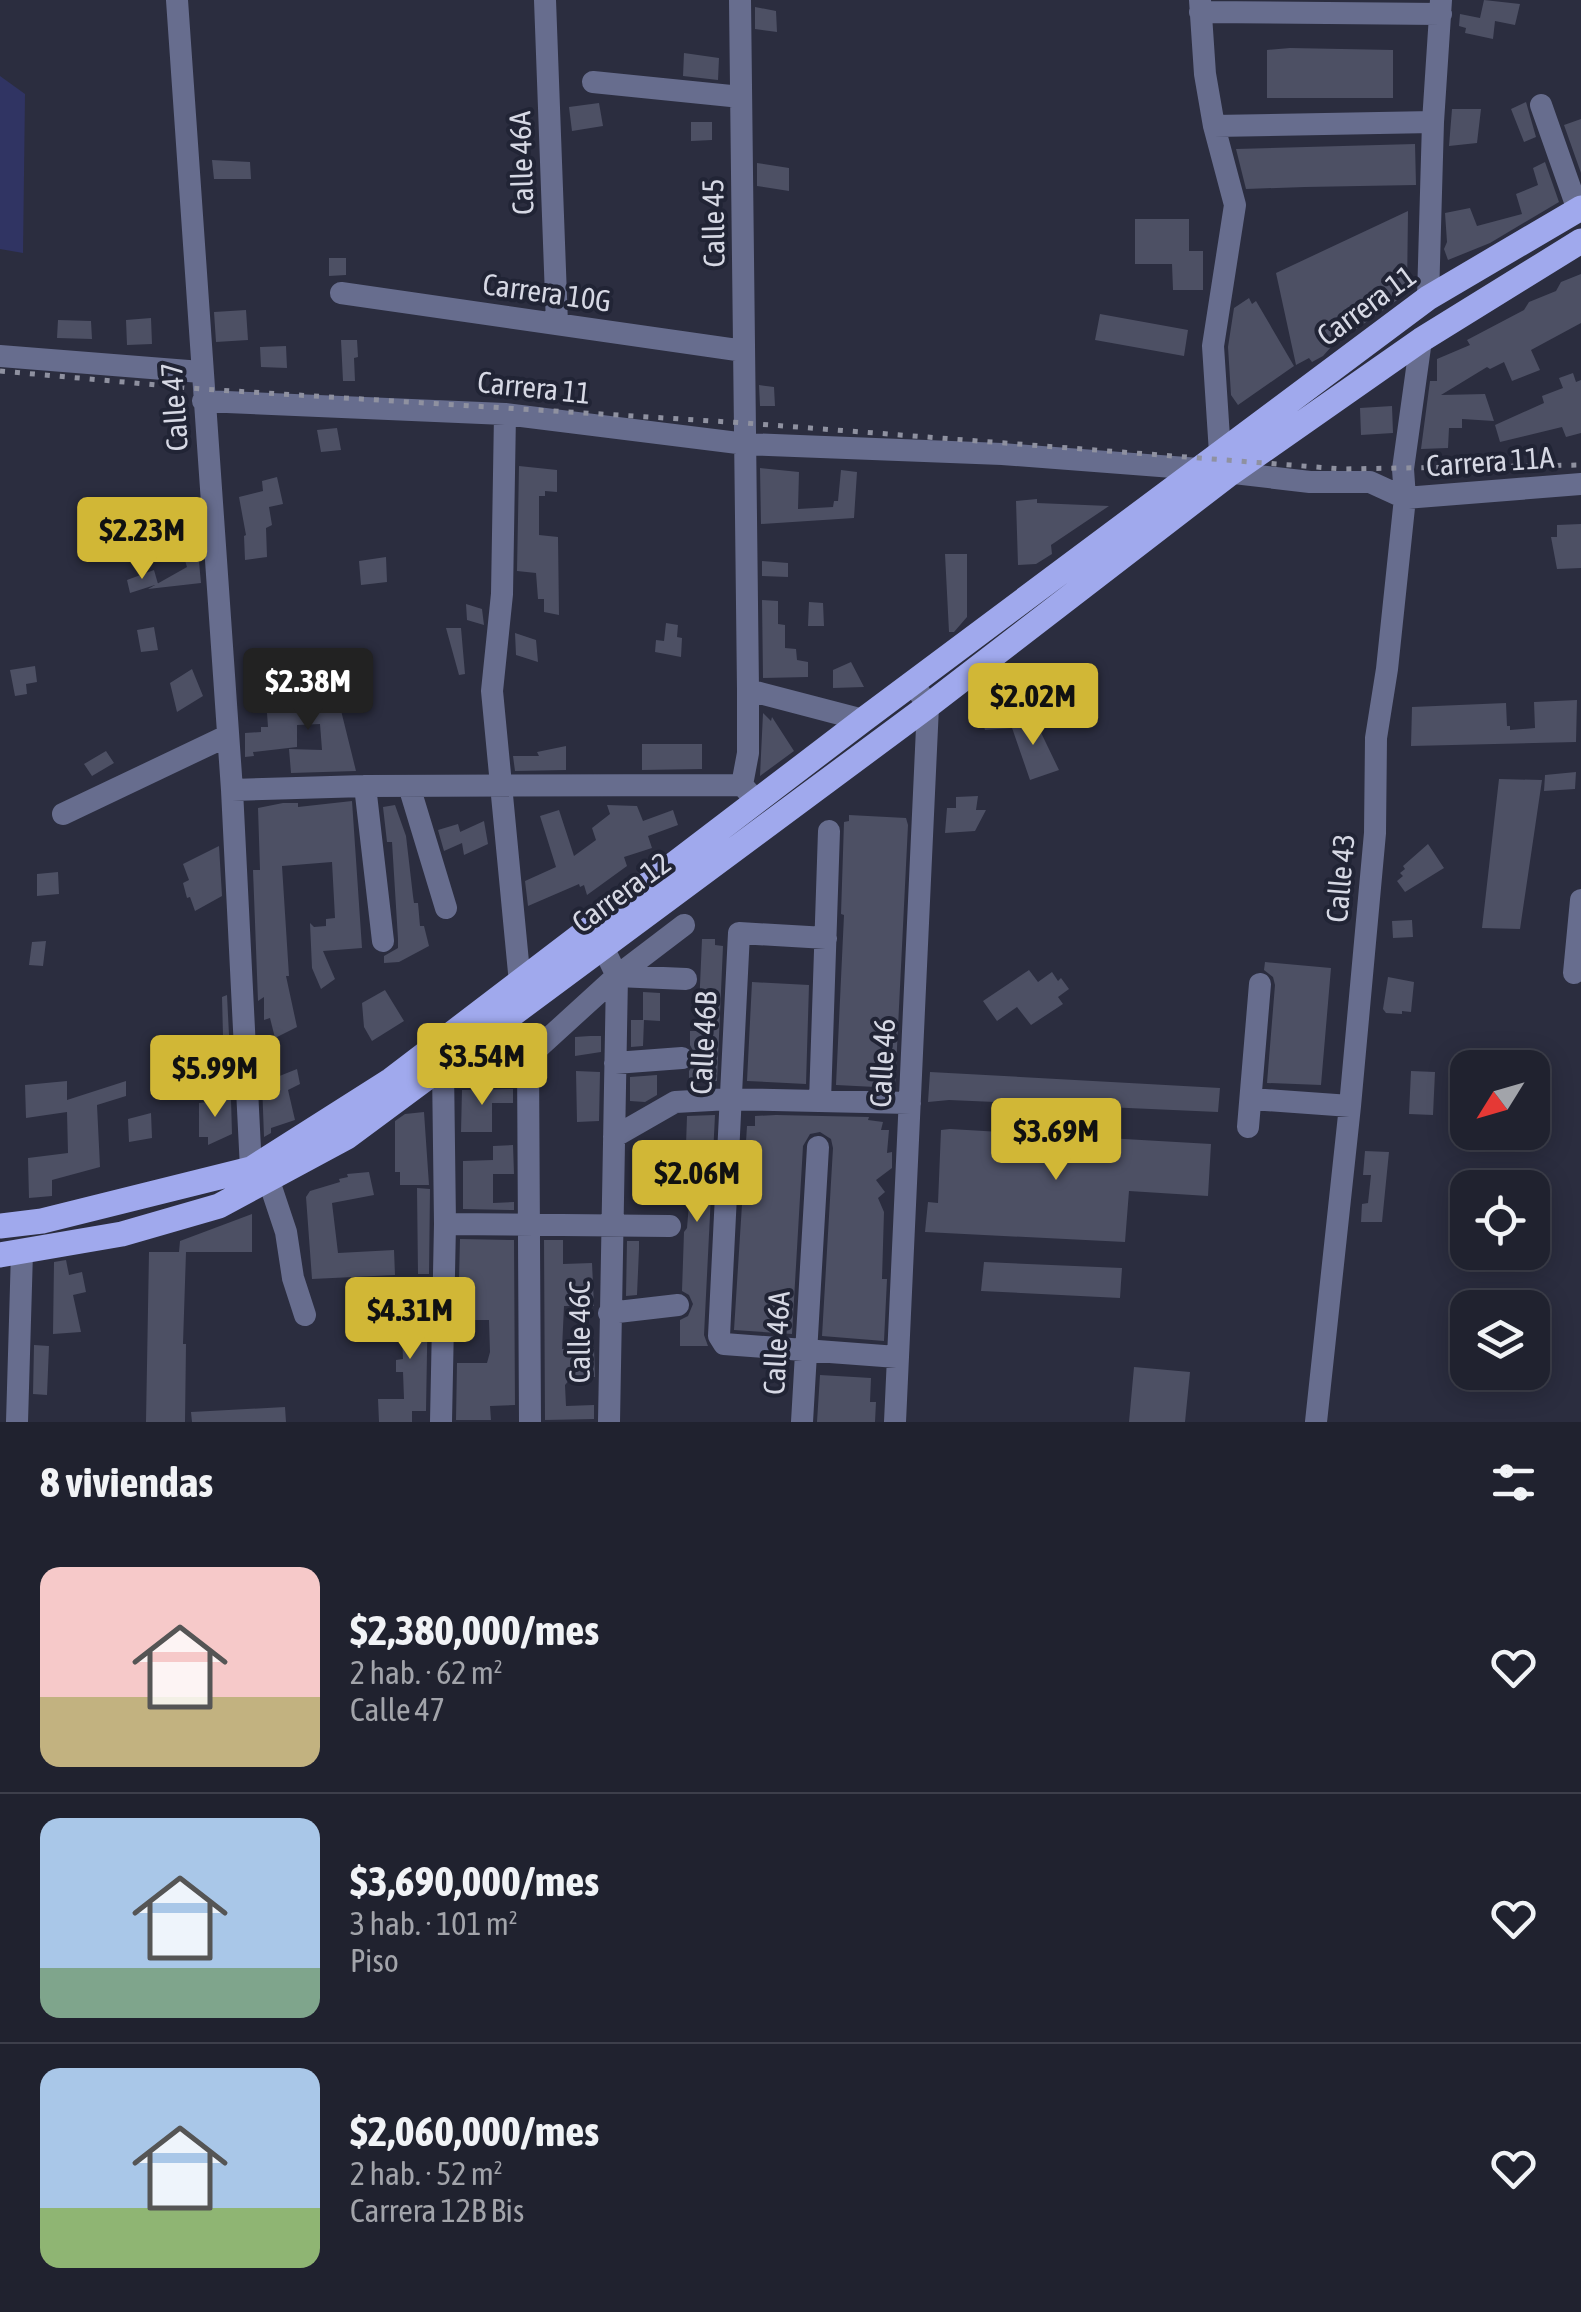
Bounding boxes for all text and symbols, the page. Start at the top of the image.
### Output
street label: Calle 46A [502,110,540,215]
street label: Calle 45 [695,178,731,268]
street label: Carrera 11 [1310,258,1422,352]
street label: Carrera 10G [481,266,613,318]
street label: Calle 47 [154,361,194,453]
street label: Carrera 11 [476,364,592,410]
street label: Carrera 11A [1425,440,1555,482]
pin: $2.23M [61,497,223,582]
text: $2.23M [99,511,185,548]
pin: $2.38M [227,648,389,733]
text: $2.38M [265,662,351,699]
pin: $2.02M [952,663,1114,748]
text: $2.02M [990,677,1076,714]
street label: Calle 43 [1319,832,1361,924]
street label: Carrera 12 [565,845,677,939]
street label: Calle 46B [683,991,723,1095]
street label: Calle 46 [863,1018,901,1108]
pin: $3.54M [401,1023,563,1108]
pin: $5.99M [134,1035,296,1120]
text: $3.54M [439,1037,525,1074]
text: $5.99M [172,1049,258,1086]
north arrow [1450,1050,1550,1150]
map controls [1450,1050,1550,1390]
pin: $3.69M [975,1098,1137,1183]
text: $3.69M [1013,1112,1099,1149]
pin: $2.06M [616,1140,778,1225]
text: $2.06M [654,1154,740,1191]
button: locate [1450,1170,1550,1270]
pin: $4.31M [329,1277,491,1362]
street label: Calle 46C [562,1281,596,1383]
street label: Calle 46A [756,1290,796,1396]
button: layers [1450,1290,1550,1390]
text: $4.31M [367,1291,453,1328]
icon: filters [1486,1455,1541,1510]
text: 8 viviendas [40,1458,213,1506]
text: $2,380,000/mes [350,1606,599,1654]
icon: home [120,1607,240,1727]
icon: heart [1486,1640,1541,1695]
text: 2 hab. · 62 m² [350,1654,503,1691]
text: Calle 47 [350,1691,445,1728]
text: $3,690,000/mes [350,1857,599,1905]
icon: home [120,1858,240,1978]
icon: heart [1486,1891,1541,1946]
text: 3 hab. · 101 m² [350,1905,518,1942]
text: Piso [350,1942,399,1979]
text: $2,060,000/mes [350,2107,599,2155]
icon: home [120,2108,240,2228]
icon: heart [1486,2141,1541,2196]
text: 2 hab. · 52 m² [350,2155,503,2192]
text: Carrera 12B Bis [350,2192,524,2229]

